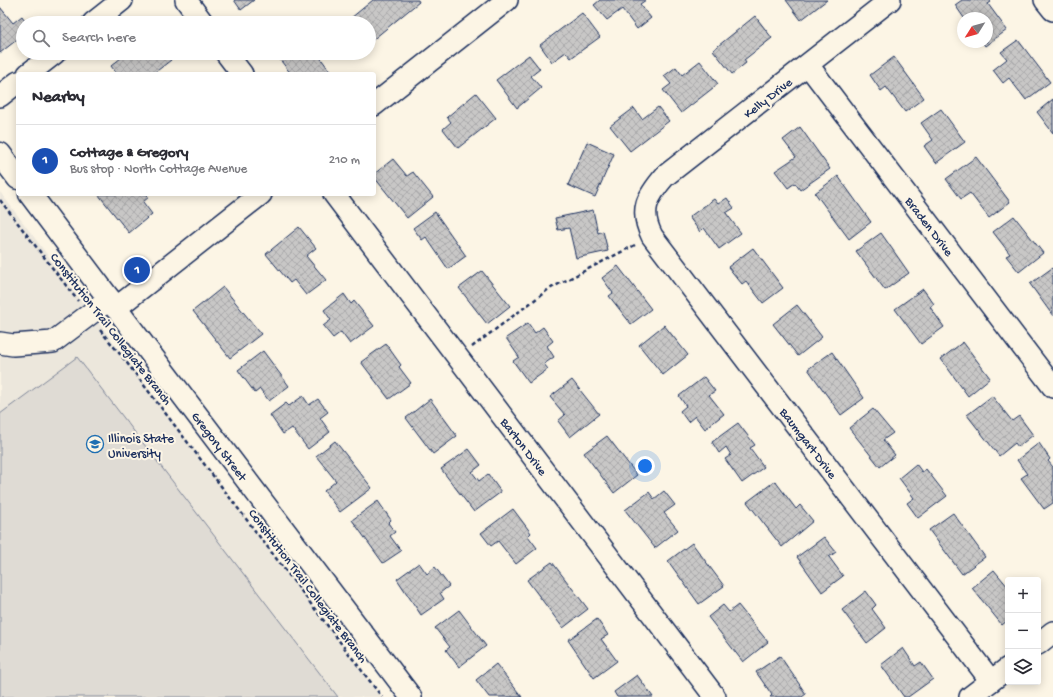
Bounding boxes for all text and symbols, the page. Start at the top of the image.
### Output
north arrow [957,12,993,48]
search box [16,16,376,60]
icon: search [30,27,52,49]
text: Search here [62,29,136,47]
street label: Kelly Drive [741,75,796,123]
text: Nearby [32,88,85,108]
text: Cottage & Gregory [70,144,188,162]
text: 1 [42,153,48,168]
text: 210 m [329,153,360,168]
text: Bus stop · North Cottage Avenue [70,162,247,177]
street label: Braden Drive [900,194,956,260]
street label: Constitution Trail Collegiate Branch [46,251,174,409]
pin: 1 [124,255,150,285]
street label: Baumgart Drive [775,405,839,483]
street label: Gregory Street [187,410,250,486]
street label: Barton Drive [496,415,550,479]
place label: Illinois State University [108,432,174,462]
school or university icon: Illinois State University [85,434,105,454]
your location [635,456,655,476]
street label: Constitution Trail Collegiate Branch [244,507,370,666]
map controls [1005,577,1041,685]
button: + [1005,577,1041,613]
button: − [1005,613,1041,649]
button: layers [1005,649,1041,685]

